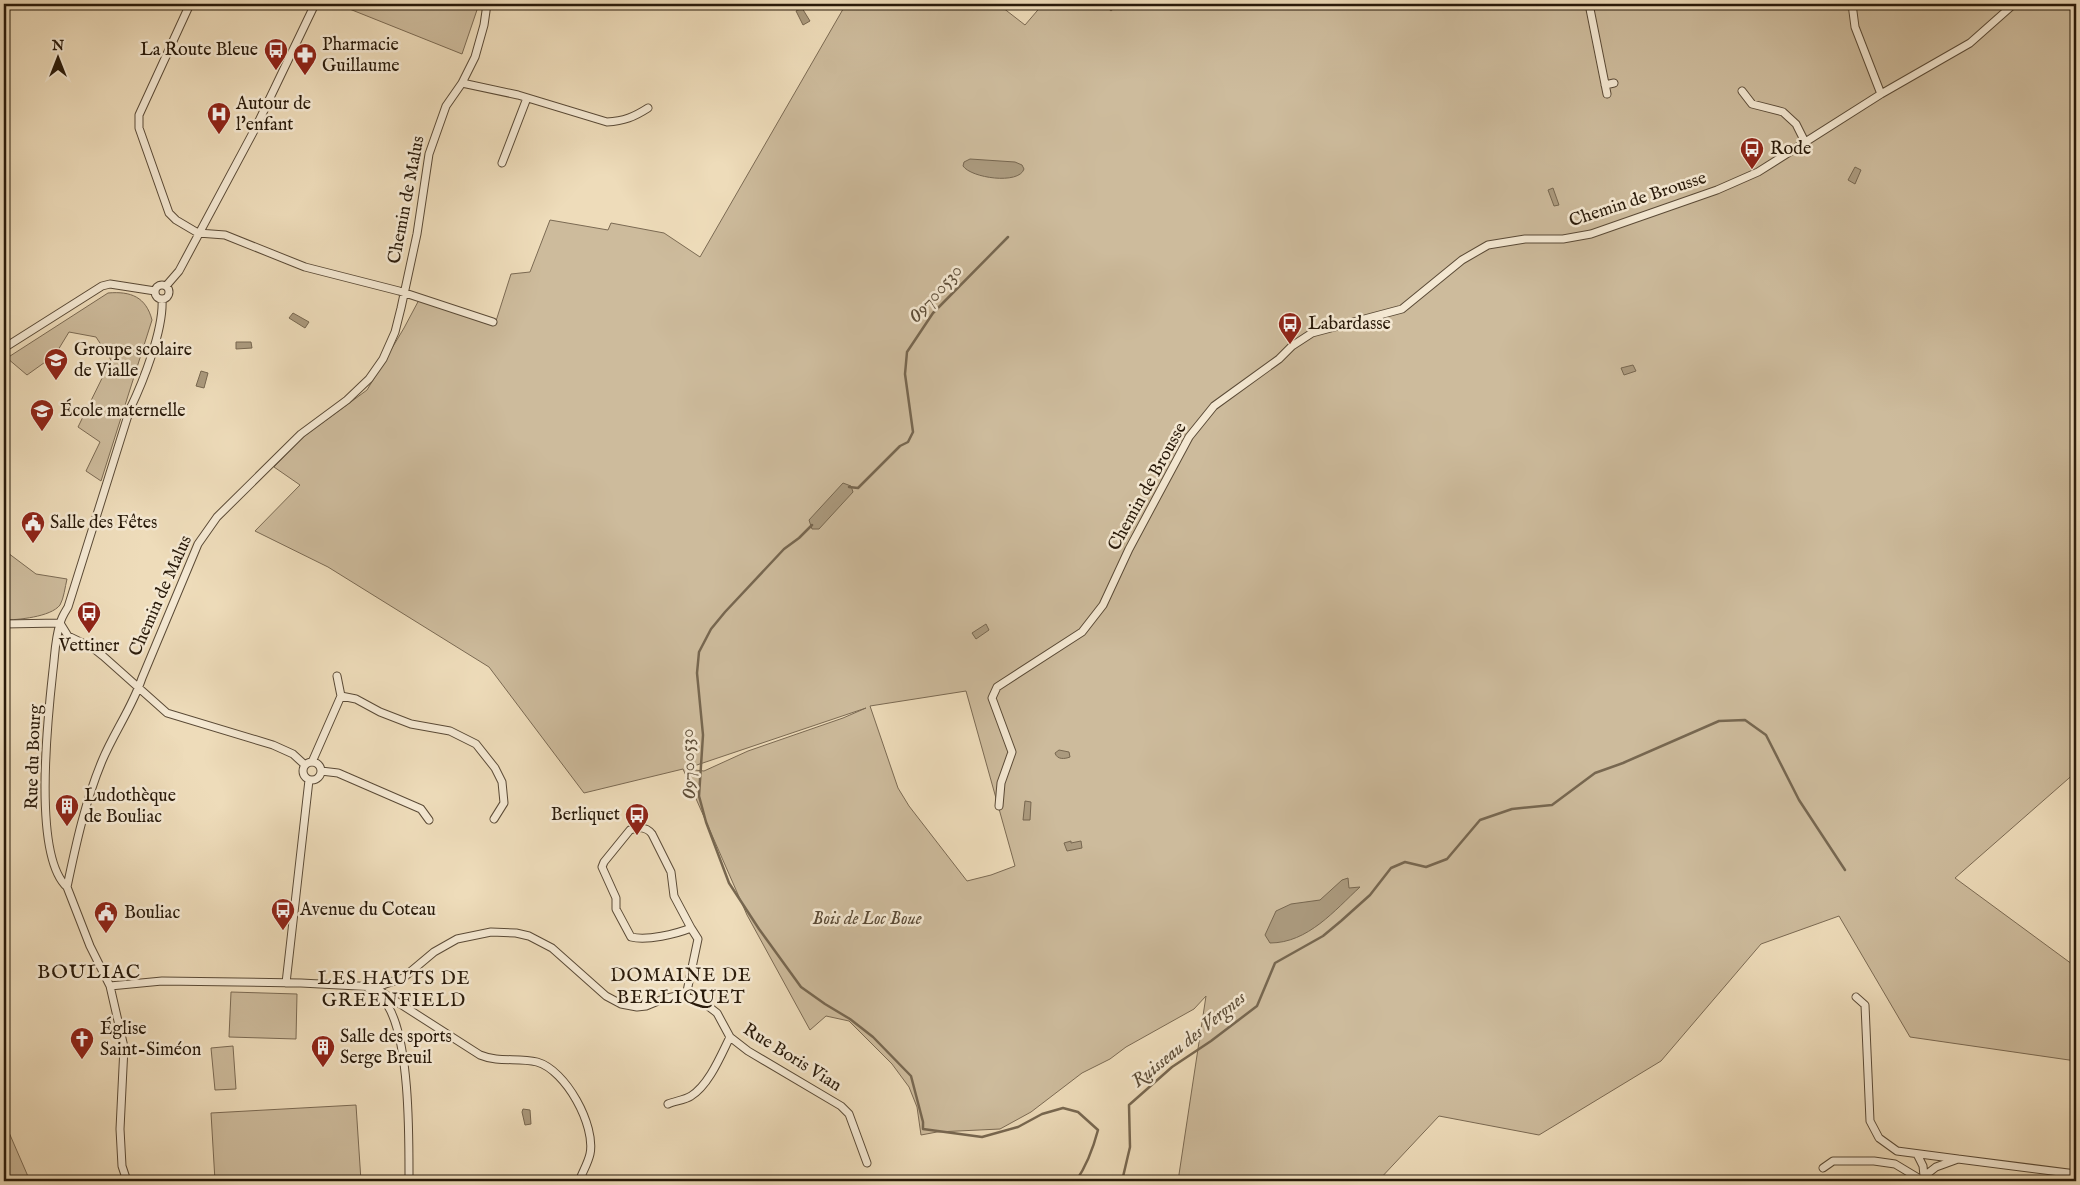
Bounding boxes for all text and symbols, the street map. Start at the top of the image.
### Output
north arrow [32,32,82,82]
place label: Pharmacie Guillaume [322,34,400,78]
text: N [51,37,64,55]
bus stop icon: La Route Bleue [263,37,289,71]
place label: La Route Bleue [140,39,258,62]
pharmacy icon: Pharmacie Guillaume [292,42,318,76]
place label: Autour de l'enfant [235,93,311,137]
hospital icon: Autour de l'enfant [206,101,232,135]
street label: Chemin de Malus [383,134,431,266]
bus stop icon: Rode [1739,136,1765,170]
place label: Rode [1770,138,1811,161]
street label: Chemin de Brousse [1566,167,1710,233]
water label: O9700530 [904,259,968,329]
bus stop icon: Labardasse [1277,311,1303,345]
place label: Labardasse [1308,313,1391,336]
place label: Groupe scolaire de Vialle [74,339,192,383]
school or university icon: Groupe scolaire de Vialle [43,347,69,381]
school or university icon: École maternelle [29,398,55,432]
place label: École maternelle [60,398,185,423]
street label: Chemin de Brousse [1103,419,1193,555]
public building icon: Salle des Fêtes [20,510,46,544]
place label: Salle des Fêtes [50,512,157,535]
street label: Chemin de Malus [124,532,198,660]
bus stop icon: Vettiner [76,600,102,634]
place label: Vettiner [58,635,120,658]
street label: Rue du Bourg [21,704,47,810]
water label: O9700530 [676,728,702,800]
place label: Ludothèque de Bouliac [84,785,176,829]
building icon: Ludothèque de Bouliac [54,793,80,827]
bus stop icon: Berliquet [624,802,650,836]
place label: Berliquet [551,804,620,827]
bus stop icon: Avenue du Coteau [270,897,296,931]
place label: Avenue du Coteau [299,899,436,922]
public building icon: Bouliac [93,900,119,934]
place label: Bouliac [124,902,180,925]
park label: Bois de Loc Boue [812,908,922,931]
district label: BOULIAC [37,960,141,985]
district label: DOMAINE DE BERLIQUET [610,964,752,1010]
district label: LES HAUTS DE GREENFIELD [317,967,471,1013]
water label: Ruisseau des Vergnes [1127,986,1252,1094]
place label: Église Saint-Siméon [100,1016,202,1062]
street label: Rue Boris Vian [738,1018,846,1098]
church icon: Église Saint-Siméon [69,1026,95,1060]
place label: Salle des sports Serge Breuil [340,1026,452,1070]
building icon: Salle des sports Serge Breuil [310,1034,336,1068]

